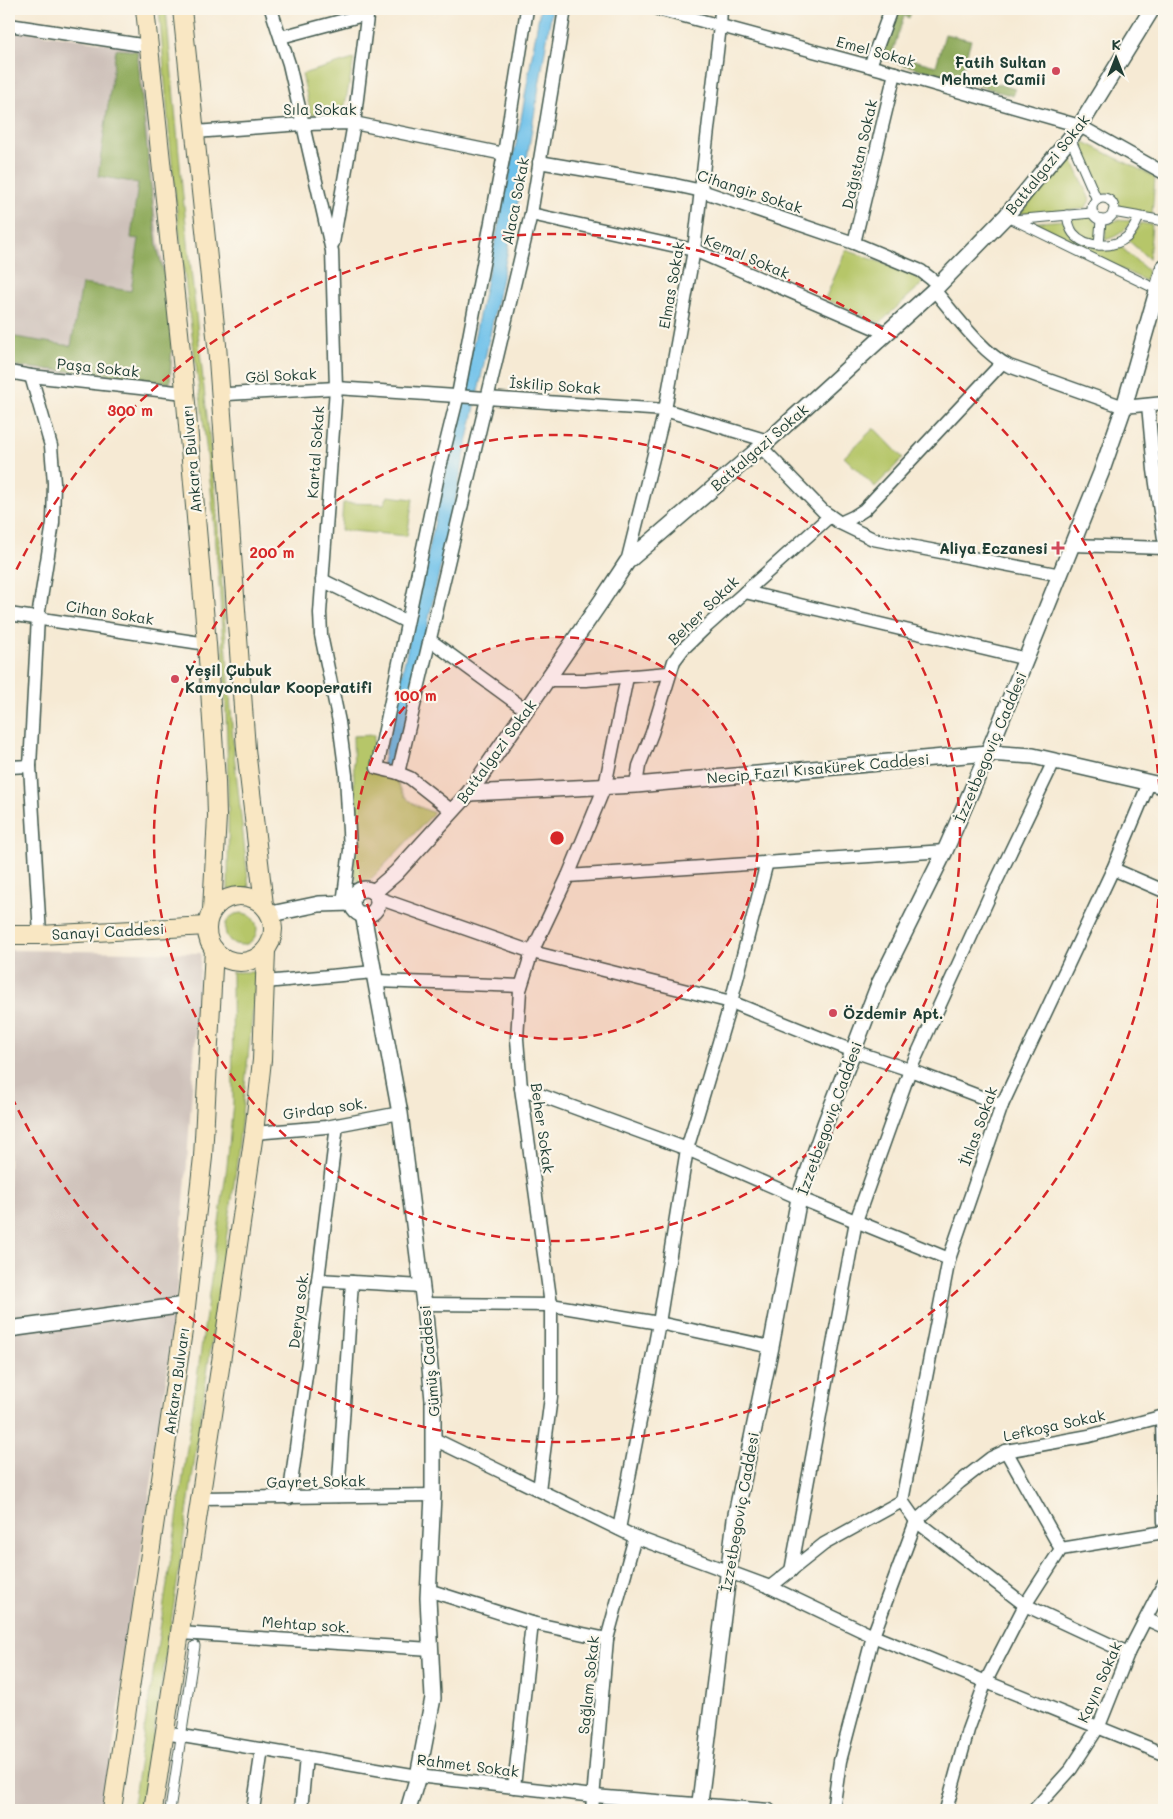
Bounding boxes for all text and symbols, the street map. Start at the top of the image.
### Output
street label: Emel Sokak [834,31,918,71]
north arrow [1090,32,1140,82]
text: K [1111,35,1121,54]
place label: Fatih Sultan Mehmet Camii [941,52,1046,89]
marker: Fatih Sultan Mehmet Camii [1050,65,1062,77]
street label: Dağıstan Sokak [837,97,881,211]
street label: Sıla Sokak [283,99,357,119]
street label: Battalgazi Sokak [1000,110,1094,218]
street label: Alaca Sokak [497,155,533,247]
street label: Cihangir Sokak [695,165,805,217]
street label: Kemal Sokak [701,229,793,283]
street label: Elmas Sokak [653,240,689,330]
street label: Paşa Sokak [56,353,140,381]
street label: Göl Sokak [245,363,317,387]
street label: İskilip Sokak [509,372,601,398]
street label: Battalgazi Sokak [706,399,812,495]
text: 300 m [107,400,153,420]
street label: Ankara Bulvarı [176,404,206,514]
street label: Kartal Sokak [302,405,328,499]
place label: Aliya Eczanesi [939,538,1048,558]
text: 200 m [250,542,295,562]
marker: Aliya Eczanesi [1052,542,1064,554]
street label: Beher Sokak [663,571,743,649]
street label: Cihan Sokak [65,595,155,629]
place label: Yeşil Çubuk Kamyoncular Kooperatifi [185,660,373,697]
street label: İzzetbegoviç Caddesi [949,669,1031,825]
marker: Yeşil Çubuk Kamyoncular Kooperatifi [169,673,181,685]
text: 100 m [393,685,437,705]
street label: Battalgazi Sokak [452,695,540,807]
street label: Necip Fazıl Kısakürek Caddesi [706,748,930,788]
centre of rings [548,829,566,847]
street label: Sanayi Caddesi [51,918,165,944]
place label: Özdemir Apt. [843,1003,943,1023]
marker: Özdemir Apt. [827,1007,839,1019]
street label: İzzetbegoviç Caddesi [792,1038,866,1198]
street label: Beher Sokak [527,1081,559,1175]
street label: İhlas Sokak [954,1084,1002,1168]
street label: Girdap sok. [282,1092,368,1124]
street label: Derya sok. [283,1270,313,1350]
street label: Gümüş Caddesi [414,1304,444,1418]
street label: Ankara Bulvarı [159,1326,193,1436]
street label: Lefkoşa Sokak [1001,1404,1107,1446]
street label: İzzetbegoviç Caddesi [715,1431,763,1593]
street label: Gayret Sokak [266,1470,366,1492]
street label: Mehtap sok. [261,1611,351,1637]
street label: Sağlam Sokak [573,1635,603,1735]
street label: Kayın Sokak [1072,1638,1126,1726]
street label: Rahmet Sokak [416,1749,520,1781]

